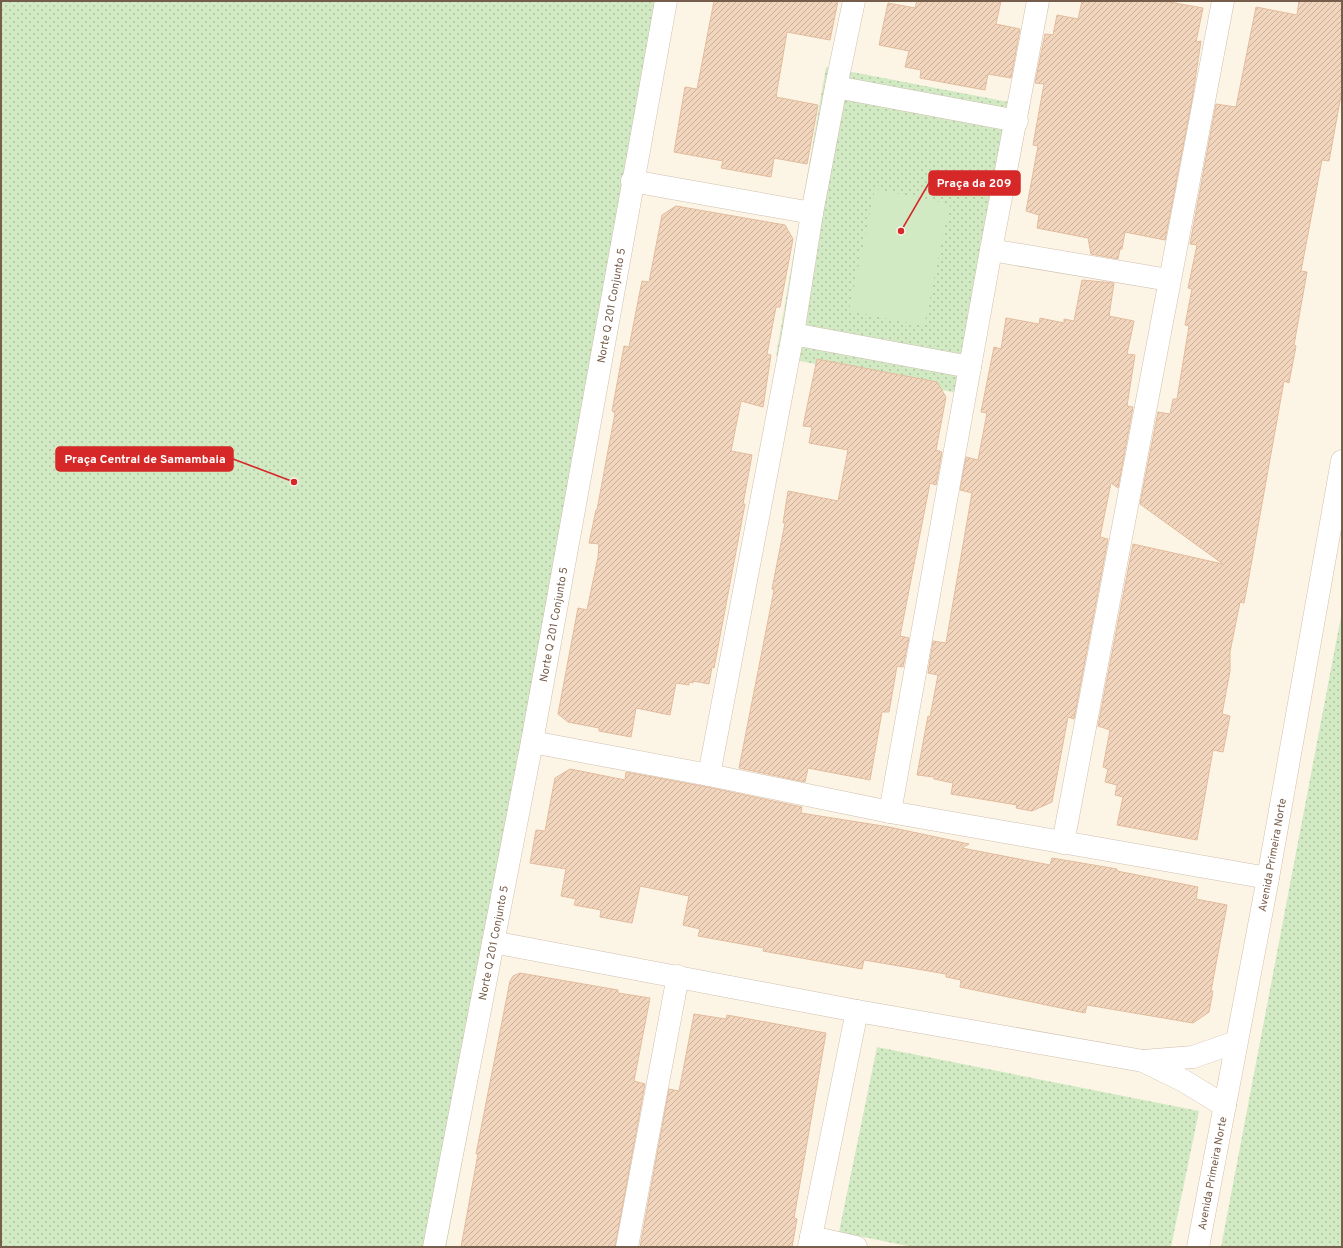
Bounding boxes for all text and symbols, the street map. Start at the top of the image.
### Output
callout: Praça da 209 [929,171,1020,195]
text: Praça da 209 [937,176,1011,192]
street label: Norte Q 201 Conjunto 5 [595,247,629,364]
callout: Praça Central de Samambaia [56,447,233,471]
text: Praça Central de Samambaia [64,452,226,468]
street label: Norte Q 201 Conjunto 5 [537,566,572,683]
street label: Avenida Primeira Norte [1256,797,1290,913]
street label: Norte Q 201 Conjunto 5 [476,884,512,1001]
street label: Avenida Primeira Norte [1195,1116,1231,1231]

